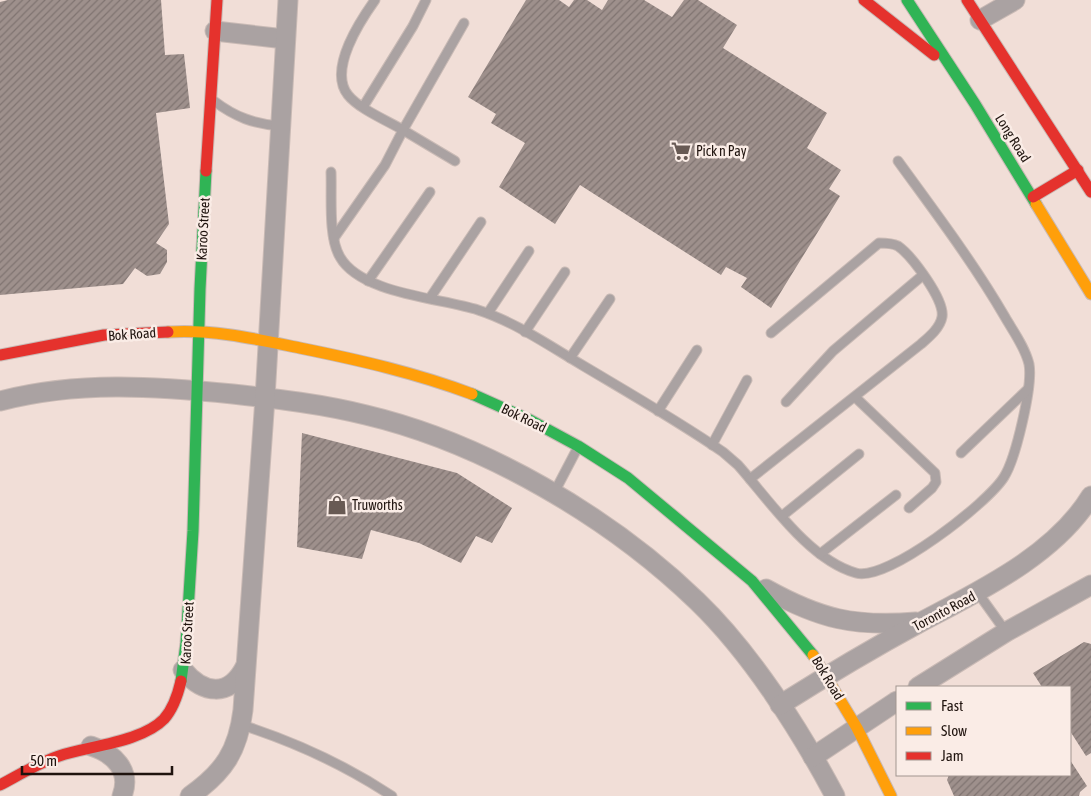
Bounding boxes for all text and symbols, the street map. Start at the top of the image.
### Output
street label: Long Road [992,111,1034,165]
supermarket icon: Pick n Pay [670,140,692,162]
place label: Pick n Pay [696,143,747,159]
street label: Karoo Street [193,197,213,261]
street label: Bok Road [107,324,157,344]
street label: Bok Road [499,400,549,436]
shop icon: Truworths [326,494,348,516]
place label: Truworths [352,497,403,513]
street label: Toronto Road [910,588,978,634]
street label: Karoo Street [177,601,197,665]
street label: Bok Road [809,653,847,703]
legend [896,686,1071,776]
text: Fast [941,697,963,714]
text: Slow [941,722,967,739]
scale bar [22,744,172,776]
text: Jam [941,747,964,764]
text: 50 m [30,752,57,769]

